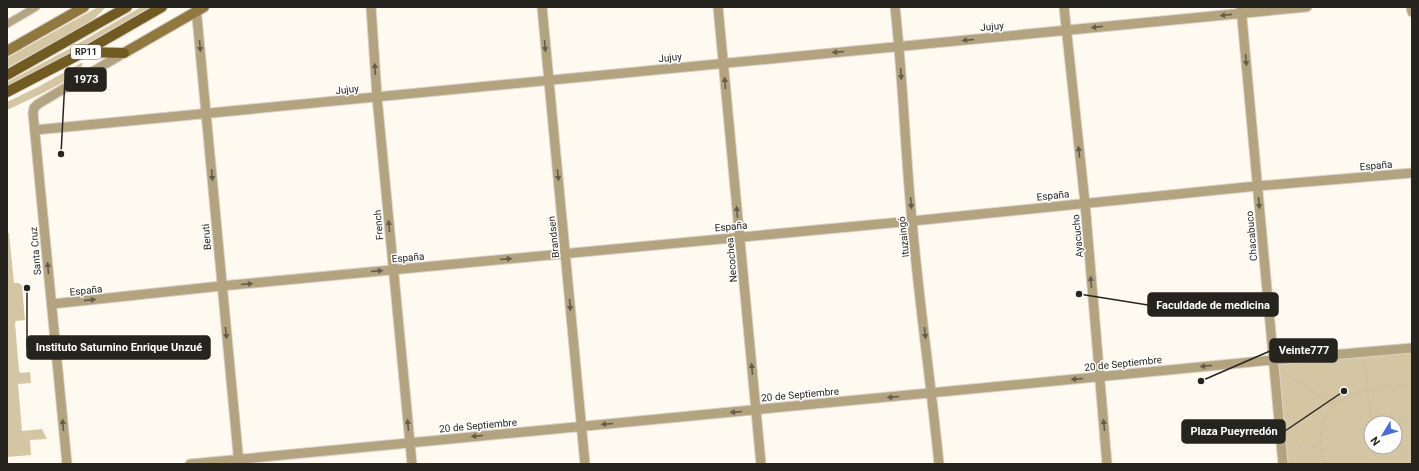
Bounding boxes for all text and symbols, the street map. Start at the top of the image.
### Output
one-way arrow [1220,11,1232,18]
street label: Jujuy [980,20,1005,33]
one-way arrow [1091,24,1103,31]
one-way arrow [961,36,974,43]
one-way arrow [196,40,203,52]
one-way arrow [542,40,549,52]
road number: RP11 [71,45,101,59]
one-way arrow [832,49,844,56]
street label: Jujuy [658,51,683,64]
one-way arrow [1242,54,1249,66]
one-way arrow [372,62,378,75]
callout: 1973 [65,68,106,91]
one-way arrow [898,68,905,80]
text: 1973 [73,73,99,86]
one-way arrow [722,77,729,89]
street label: Jujuy [335,83,360,96]
one-way arrow [1076,146,1083,158]
street label: España [1359,159,1393,172]
one-way arrow [208,169,215,181]
one-way arrow [554,169,561,181]
street label: España [1036,188,1070,203]
one-way arrow [907,197,914,209]
one-way arrow [1256,197,1262,209]
one-way arrow [734,206,741,218]
street label: French [372,209,385,241]
street label: Chacabuco [1244,210,1259,261]
street label: Ayacucho [1070,213,1085,258]
street label: Brandsen [546,215,561,258]
street label: Ituzaingó [896,216,911,258]
one-way arrow [386,220,392,232]
street label: España [714,220,748,233]
street label: Beruti [200,223,213,250]
street label: Santa Cruz [28,226,43,276]
street label: Necochea [724,237,739,283]
street label: España [391,251,425,264]
one-way arrow [500,256,512,262]
one-way arrow [45,262,51,274]
one-way arrow [371,268,383,275]
one-way arrow [1088,276,1095,288]
one-way arrow [241,280,254,287]
street label: España [69,283,103,298]
callout: Faculdade de medicina [1148,293,1278,316]
one-way arrow [84,297,96,303]
one-way arrow [567,299,574,311]
text: Faculdade de medicina [1156,299,1270,312]
one-way arrow [223,327,229,339]
one-way arrow [922,327,928,339]
callout: Instituto Saturnino Enrique Unzué [27,336,210,359]
callout: Veinte777 [1270,339,1337,362]
text: Instituto Saturnino Enrique Unzué [36,341,202,354]
text: Veinte777 [1279,344,1329,357]
street label: 20 de Septiembre [1084,354,1162,373]
one-way arrow [749,363,756,375]
one-way arrow [1200,363,1212,370]
one-way arrow [1071,376,1083,382]
street label: 20 de Septiembre [761,386,839,403]
one-way arrow [887,393,899,400]
one-way arrow [730,408,742,415]
north arrow [1363,415,1403,455]
street label: 20 de Septiembre [439,417,517,434]
one-way arrow [60,419,66,431]
one-way arrow [405,419,411,431]
one-way arrow [1100,419,1107,431]
one-way arrow [601,420,613,427]
callout: Plaza Pueyrredón [1182,420,1285,443]
text: Plaza Pueyrredón [1190,425,1278,438]
one-way arrow [471,433,483,439]
text: N [1368,434,1383,448]

